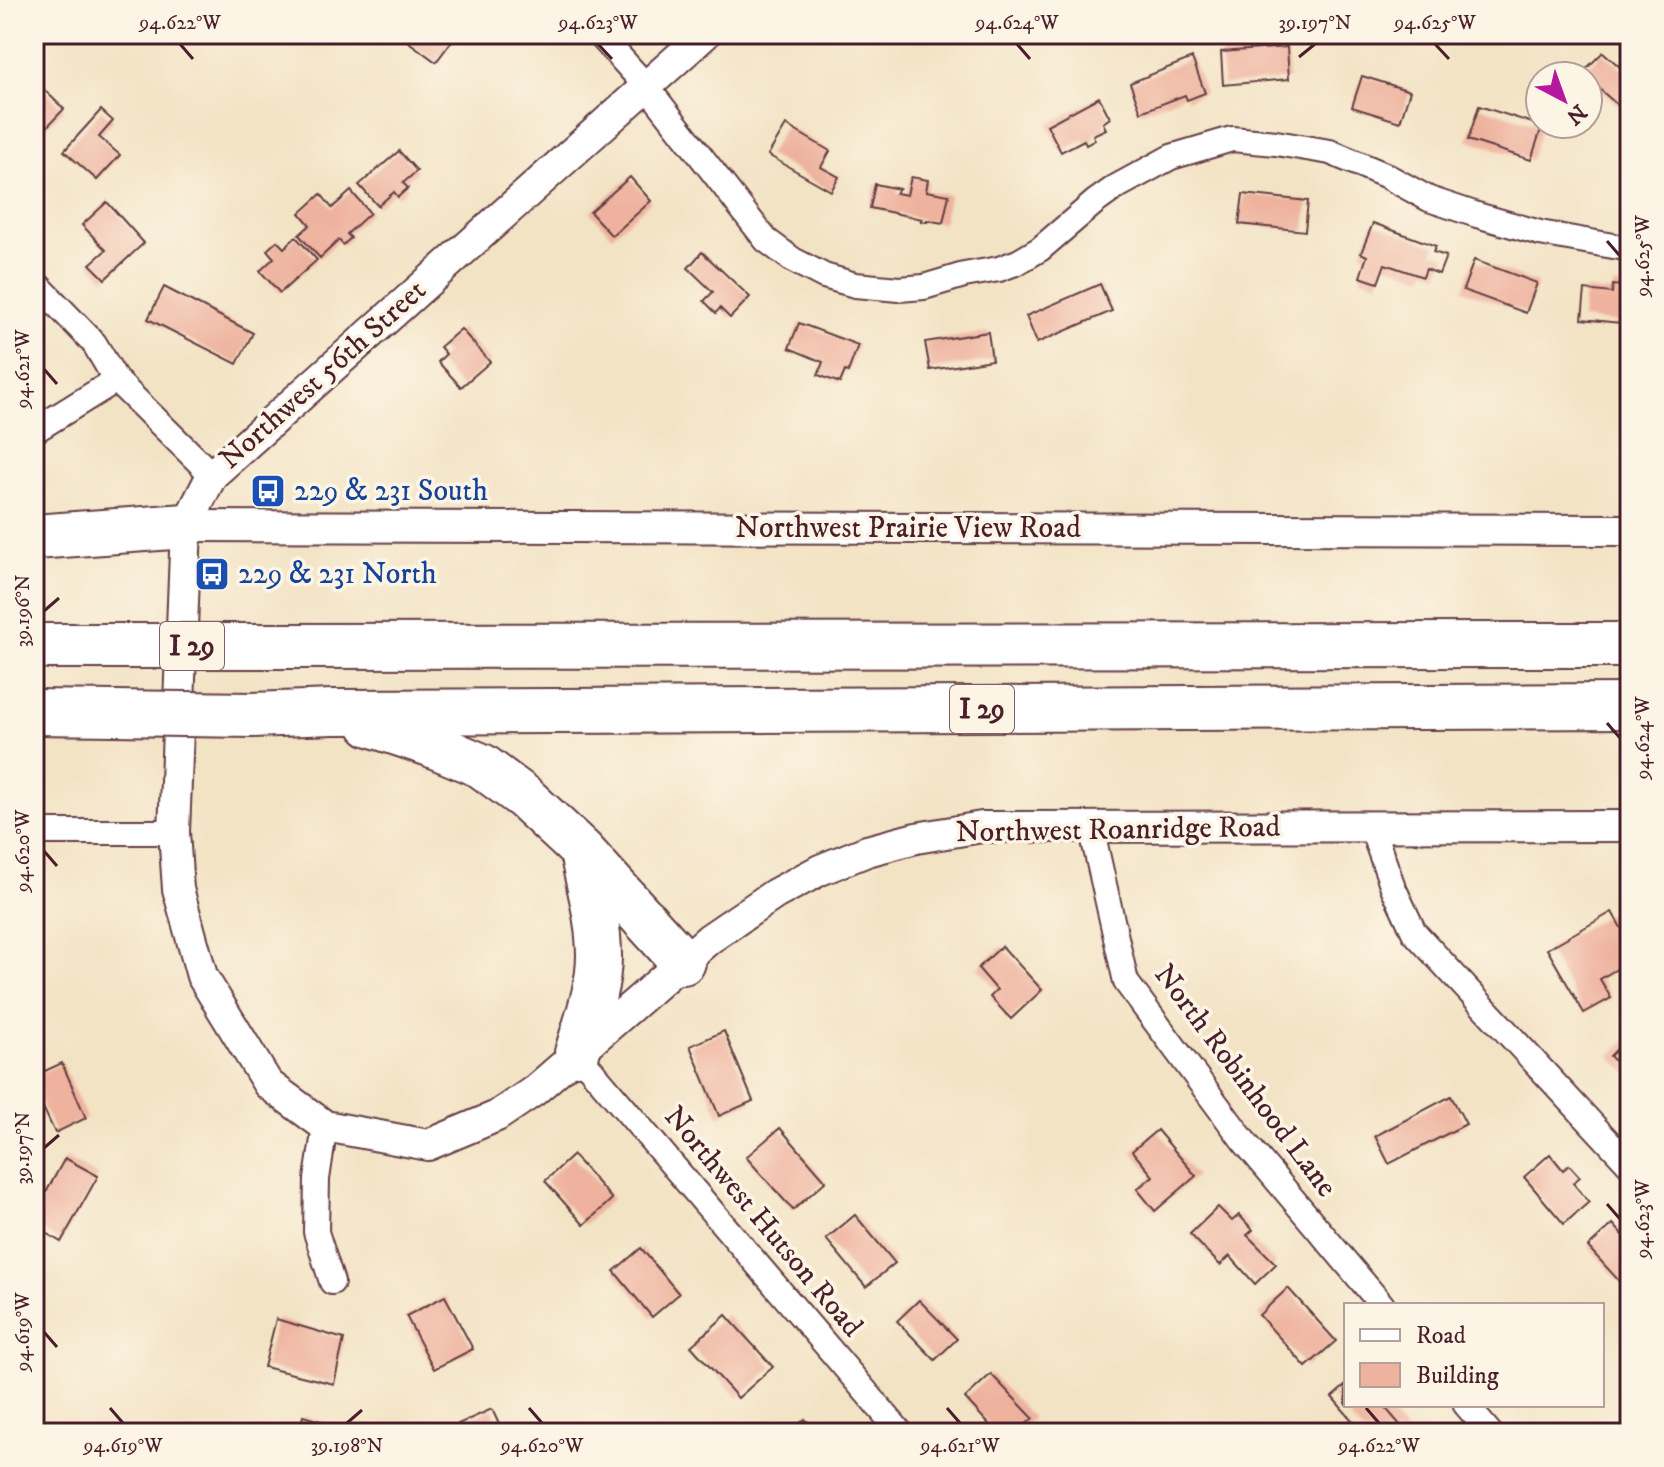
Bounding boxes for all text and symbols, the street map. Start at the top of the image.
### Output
text: 94.622°W [138,11,221,36]
text: 94.623°W [557,11,638,36]
text: 94.624°W [974,11,1059,36]
text: 39.197°N [1279,11,1351,36]
text: 94.625°W [1393,11,1476,36]
north arrow [1524,60,1604,140]
text: N [1560,98,1592,130]
text: 94.625°W [1631,215,1656,298]
street label: Northwest 56th Street [212,272,434,478]
text: 94.621°W [11,329,36,409]
bus stop icon: 229 & 231 South [249,472,287,510]
place label: 229 & 231 South [294,473,488,510]
street label: Northwest Prairie View Road [735,510,1081,547]
bus stop icon: 229 & 231 North [193,555,231,593]
place label: 229 & 231 North [238,556,437,593]
text: 39.196°N [11,575,36,647]
road number: I 29 [160,622,224,670]
road number: I 29 [950,685,1014,733]
text: 94.624°W [1631,696,1656,781]
text: 94.620°W [11,809,36,893]
street label: Northwest Roanridge Road [955,809,1281,851]
street label: North Robinhood Lane [1145,957,1345,1205]
street label: Northwest Hutson Road [656,1099,870,1345]
text: 39.197°N [11,1112,36,1184]
text: 94.623°W [1631,1179,1656,1260]
text: 94.619°W [11,1292,36,1372]
legend [1344,1303,1604,1407]
text: Road [1416,1321,1466,1351]
text: Building [1416,1361,1499,1391]
text: 94.619°W [83,1434,163,1459]
text: 39.198°N [311,1434,383,1459]
text: 94.620°W [500,1434,584,1459]
text: 94.621°W [920,1434,1000,1459]
text: 94.622°W [1337,1434,1420,1459]

